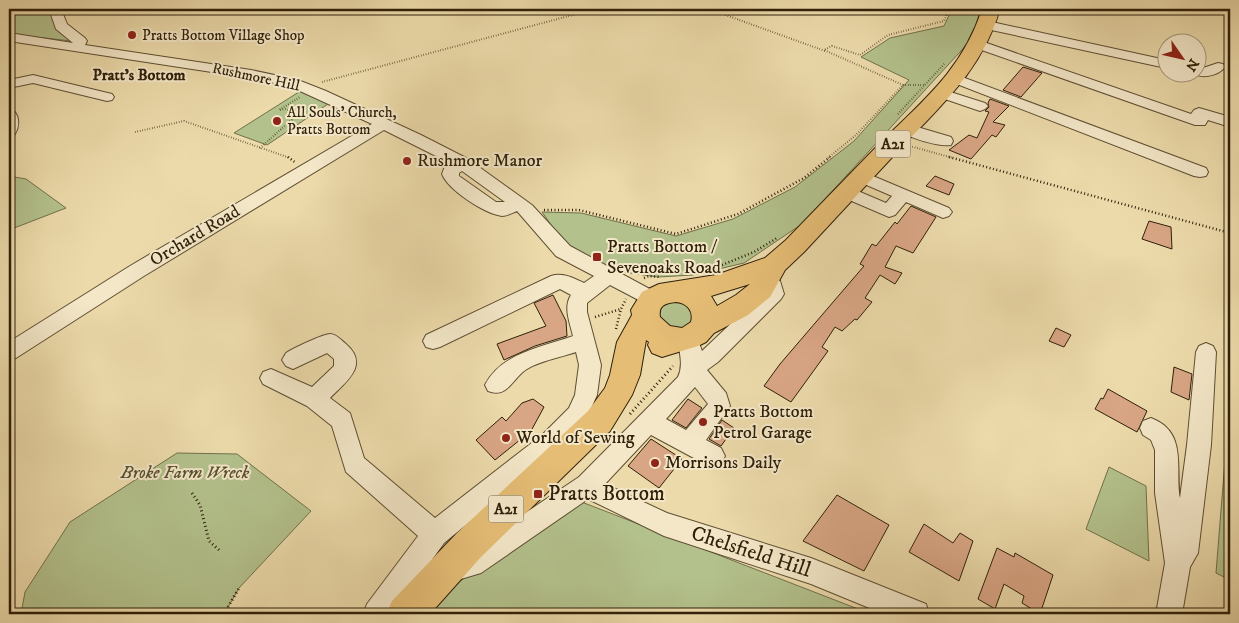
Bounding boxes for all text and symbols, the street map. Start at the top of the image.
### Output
place label: Pratts Bottom Village Shop [142,26,305,45]
marker: Pratts Bottom Village Shop [126,29,138,41]
north arrow [1156,32,1206,82]
text: N [1181,55,1203,75]
street label: Rushmore Hill [210,58,302,96]
district label: Pratt's Bottom [93,65,185,85]
place label: All Souls' Church, Pratts Bottom [287,103,397,139]
marker: All Souls' Church, Pratts Bottom [271,115,283,127]
road number: A21 [876,130,910,158]
place label: Rushmore Manor [417,150,542,172]
marker: Rushmore Manor [401,155,413,167]
street label: Orchard Road [146,201,244,271]
place label: Pratts Bottom / Sevenoaks Road [607,236,721,279]
marker: Pratts Bottom / Sevenoaks Road [591,251,603,263]
place label: Pratts Bottom Petrol Garage [713,401,813,444]
marker: Pratts Bottom Petrol Garage [697,416,709,428]
place label: World of Sewing [515,427,635,449]
marker: World of Sewing [500,432,512,444]
place label: Morrisons Daily [665,452,782,474]
marker: Morrisons Daily [649,457,661,469]
park label: Broke Farm Wreck [120,462,250,484]
place label: Pratts Bottom [548,481,665,507]
marker: Pratts Bottom [532,488,544,500]
road number: A21 [488,496,524,522]
street label: Chelsfield Hill [688,520,815,584]

